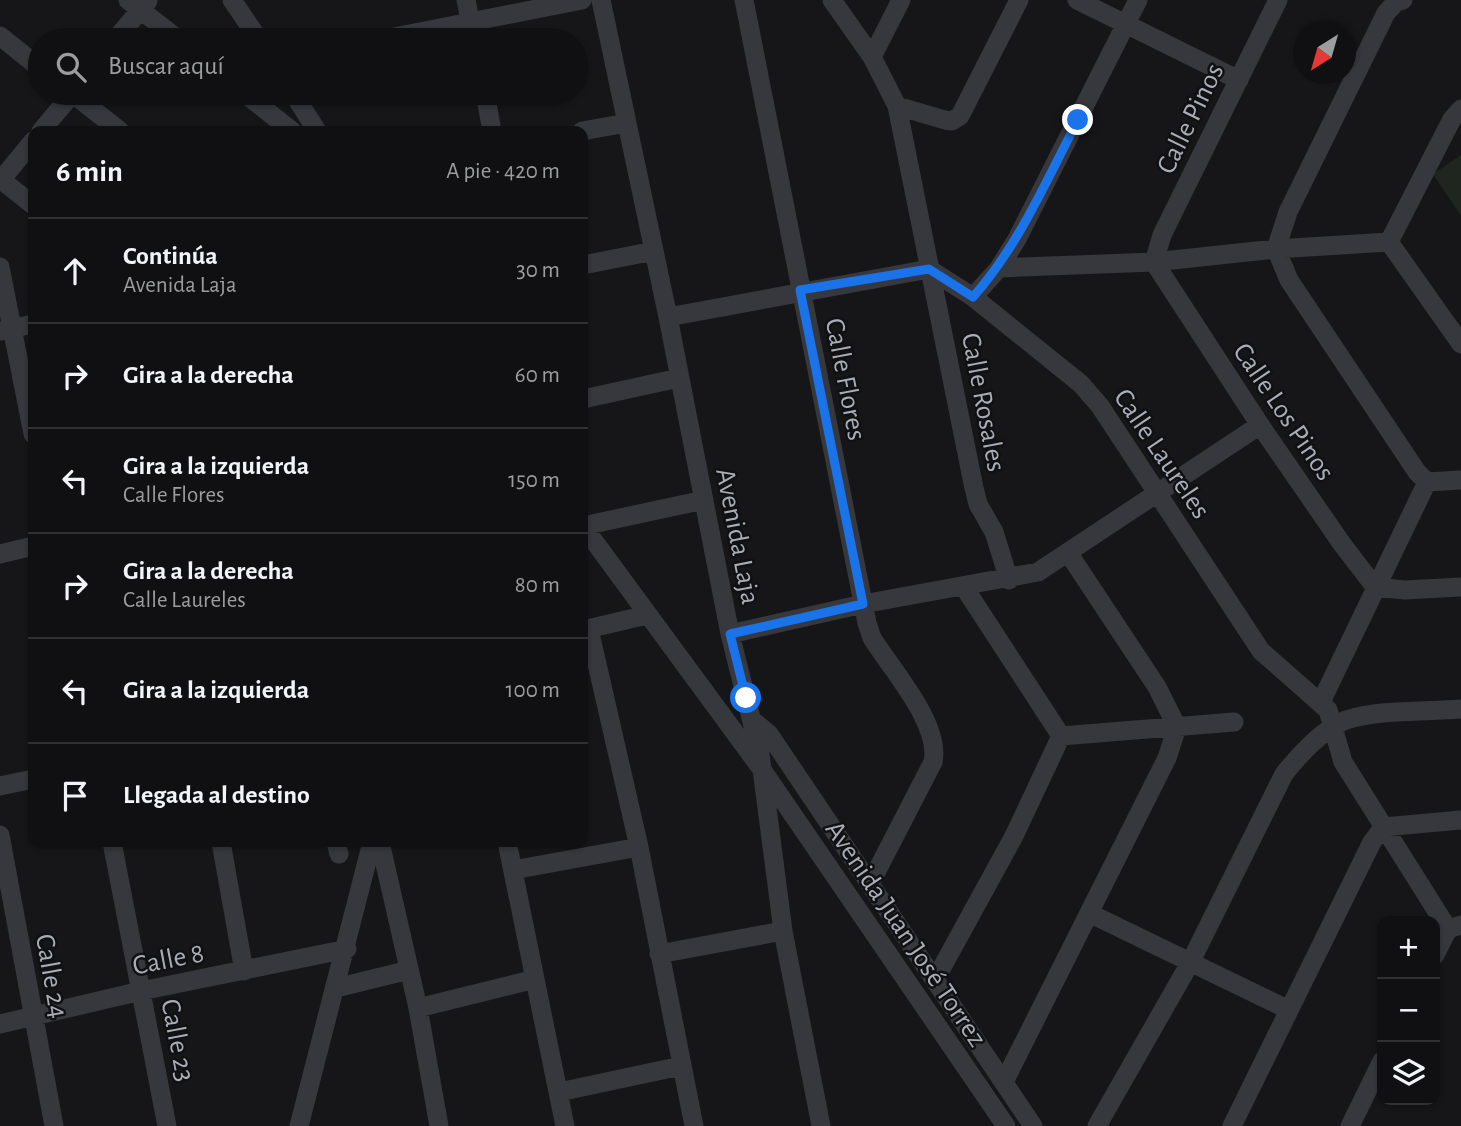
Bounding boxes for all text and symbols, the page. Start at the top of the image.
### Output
north arrow [1293,21,1356,84]
search box [28,28,588,105]
icon: search [52,48,90,86]
text: Buscar aquí [108,53,224,79]
street label: Calle Pinos [1152,59,1229,178]
route end [1062,104,1093,135]
text: 6 min [56,157,123,187]
text: A pie · 420 m [446,160,560,183]
text: Continúa [123,243,218,269]
icon: ahead [56,252,94,290]
text: 30 m [516,259,560,282]
text: Avenida Laja [123,274,237,297]
street label: Calle Flores [819,316,871,443]
street label: Calle Rosales [956,331,1010,474]
street label: Calle Los Pinos [1227,338,1339,486]
icon: right [56,357,94,395]
text: Gira a la derecha [123,362,294,388]
text: 60 m [515,364,560,387]
street label: Calle Laureles [1108,384,1215,524]
text: Gira a la izquierda [123,453,309,479]
icon: left [56,462,94,500]
street label: Avenida Laja [710,466,764,607]
text: 150 m [508,469,560,492]
text: Calle Flores [123,484,225,507]
text: Gira a la derecha [123,558,294,584]
icon: right [56,567,94,605]
text: 80 m [515,574,560,597]
text: Calle Laureles [123,589,246,612]
icon: left [56,672,94,710]
text: Gira a la izquierda [123,677,309,703]
text: 100 m [506,679,560,702]
route start [730,682,761,713]
icon: arrive [56,777,94,815]
text: Llegada al destino [123,782,310,808]
street label: Avenida Juan José Torrez [820,816,991,1052]
map controls [1377,916,1440,1105]
button: + [1377,916,1440,979]
street label: Calle 24 [30,932,72,1021]
street label: Calle 8 [130,939,206,981]
button: − [1377,979,1440,1042]
street label: Calle 23 [155,997,199,1084]
button: layers [1377,1042,1440,1105]

